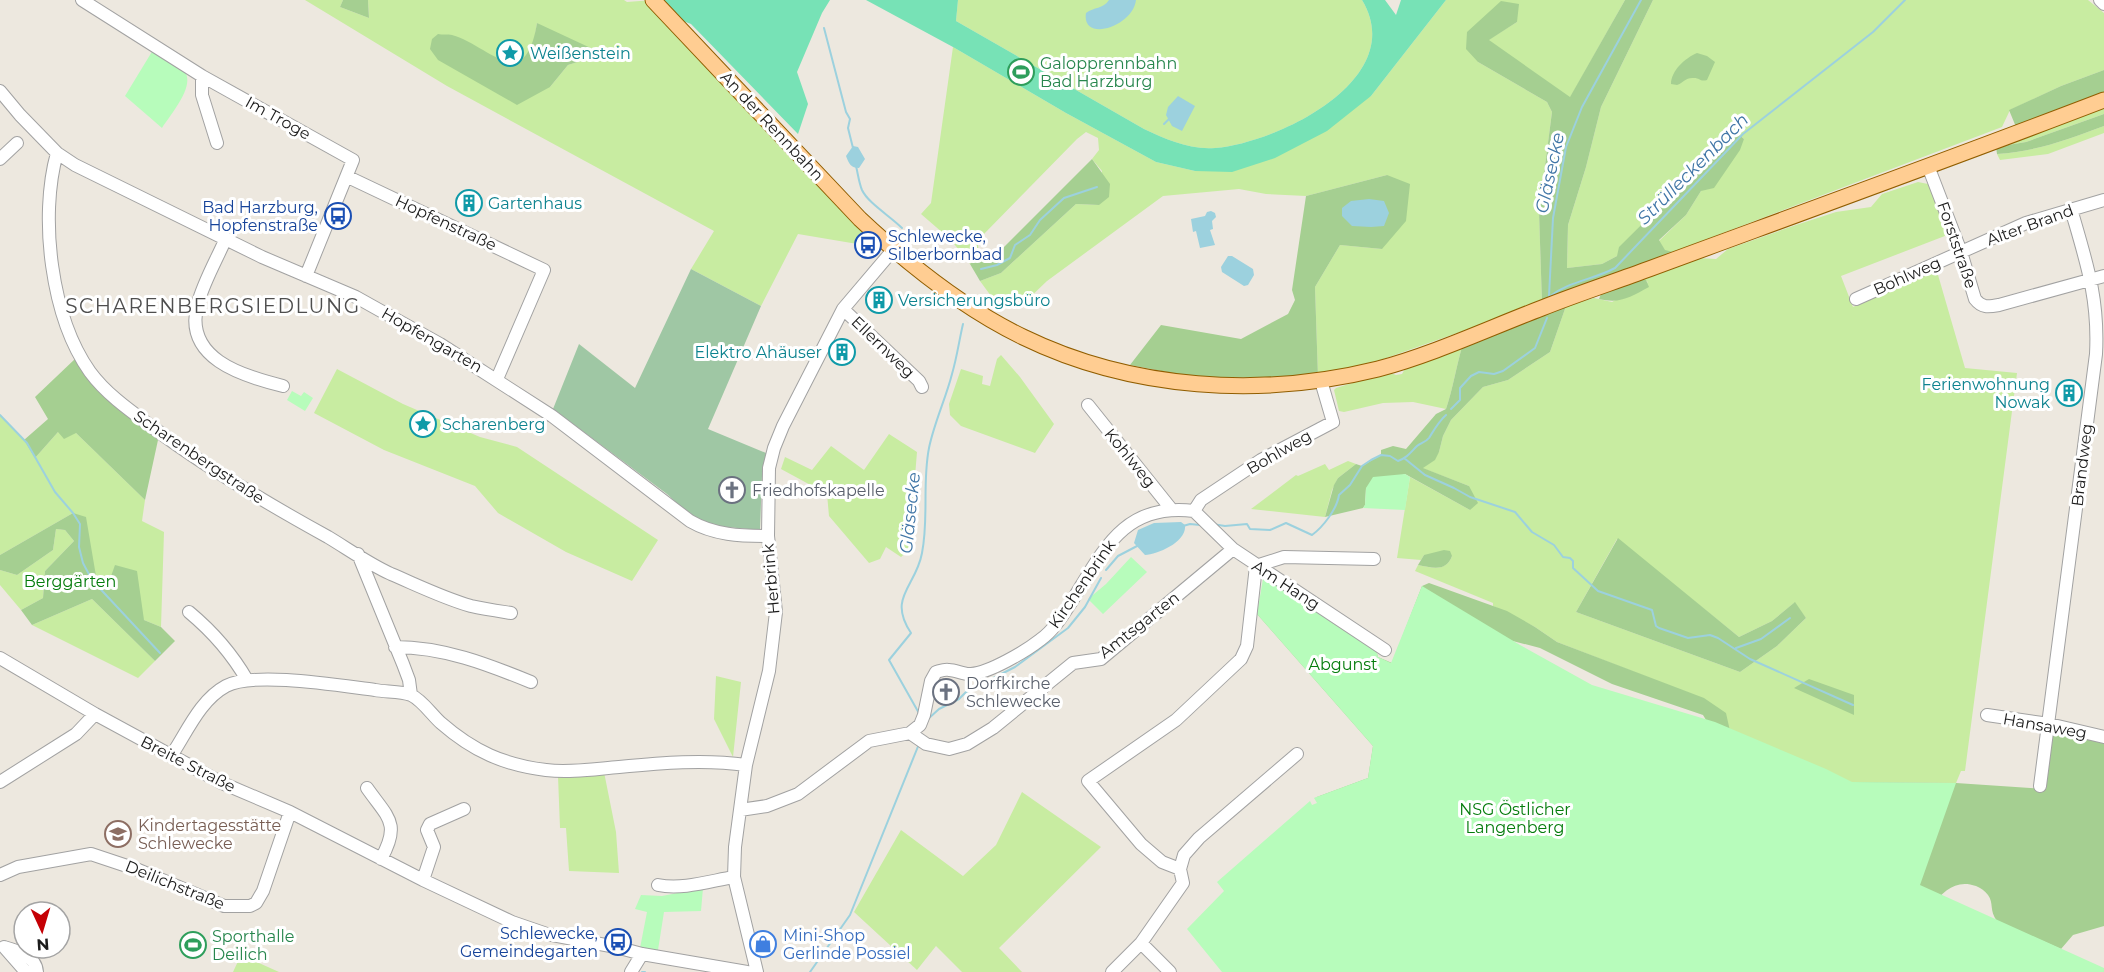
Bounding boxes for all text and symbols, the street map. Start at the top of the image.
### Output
place icon: Weißenstein [495,38,525,68]
place label: Weißenstein [530,44,631,63]
place label: Galopprennbahn Bad Harzburg [1040,54,1177,91]
sports icon: Galopprennbahn Bad Harzburg [1006,57,1036,87]
street label: An der Rennbahn [717,67,827,185]
street label: Im Troge [242,92,314,144]
water label: Strülleckenbach [1633,109,1753,229]
water label: Gläsecke [1531,131,1569,215]
building icon: Gartenhaus [454,188,484,218]
street label: Hopfenstraße [392,191,500,255]
place label: Gartenhaus [488,194,582,213]
place label: Bad Harzburg, Hopfenstraße [202,198,318,235]
street label: Forststraße [1933,199,1981,291]
bus stop icon: Bad Harzburg, Hopfenstraße [323,201,353,231]
street label: Alter Brand [1984,201,2076,249]
place label: Schlewecke, Silberbornbad [888,227,1002,264]
bus stop icon: Schlewecke, Silberbornbad [853,230,883,260]
street label: Bohlweg [1870,253,1944,299]
building icon: Versicherungsbüro [864,285,894,315]
place label: Versicherungsbüro [898,291,1050,310]
district label: SCHARENBERGSIEDLUNG [65,294,361,318]
street label: Hopfengarten [378,303,486,377]
street label: Ellernweg [847,312,919,382]
building icon: Elektro Ahäuser [827,337,857,367]
place label: Elektro Ahäuser [694,343,822,362]
place label: Ferienwohnung Nowak [1922,375,2050,412]
building icon: Ferienwohnung Nowak [2054,378,2084,408]
street label: Scharenbergstraße [130,406,268,508]
place icon: Scharenberg [408,409,438,439]
place label: Scharenberg [442,415,545,434]
street label: Brandweg [2067,422,2097,508]
street label: Kohlweg [1100,425,1160,491]
street label: Bohlweg [1243,426,1315,478]
water label: Gläsecke [895,471,925,555]
church icon: Friedhofskapelle [717,475,747,505]
place label: Friedhofskapelle [752,481,885,500]
street label: Kirchenbrink [1044,536,1120,632]
street label: Herbrink [758,542,784,615]
street label: Am Hang [1249,556,1323,614]
park label: Berggärten [24,572,116,591]
street label: Amtsgarten [1095,588,1183,662]
park label: Abgunst [1308,655,1378,674]
place label: Dorfkirche Schlewecke [966,674,1061,711]
church icon: Dorfkirche Schlewecke [931,677,961,707]
street label: Hansaweg [2002,709,2088,743]
street label: Breite Straße [137,732,239,796]
park label: NSG Östlicher Langenberg [1459,799,1571,837]
place label: Kindertagesstätte Schlewecke [138,816,281,853]
school or university icon: Kindertagesstätte Schlewecke [103,819,133,849]
street label: Deilichstraße [123,856,227,914]
north arrow [12,900,72,960]
place label: Schlewecke, Gemeindegarten [460,924,598,961]
place label: Mini-Shop Gerlinde Possiel [783,926,911,963]
place label: Sporthalle Deilich [212,927,294,964]
bus stop icon: Schlewecke, Gemeindegarten [603,927,633,957]
shop icon: Mini-Shop Gerlinde Possiel [748,929,778,959]
sports icon: Sporthalle Deilich [178,930,208,960]
text: N [36,935,50,954]

